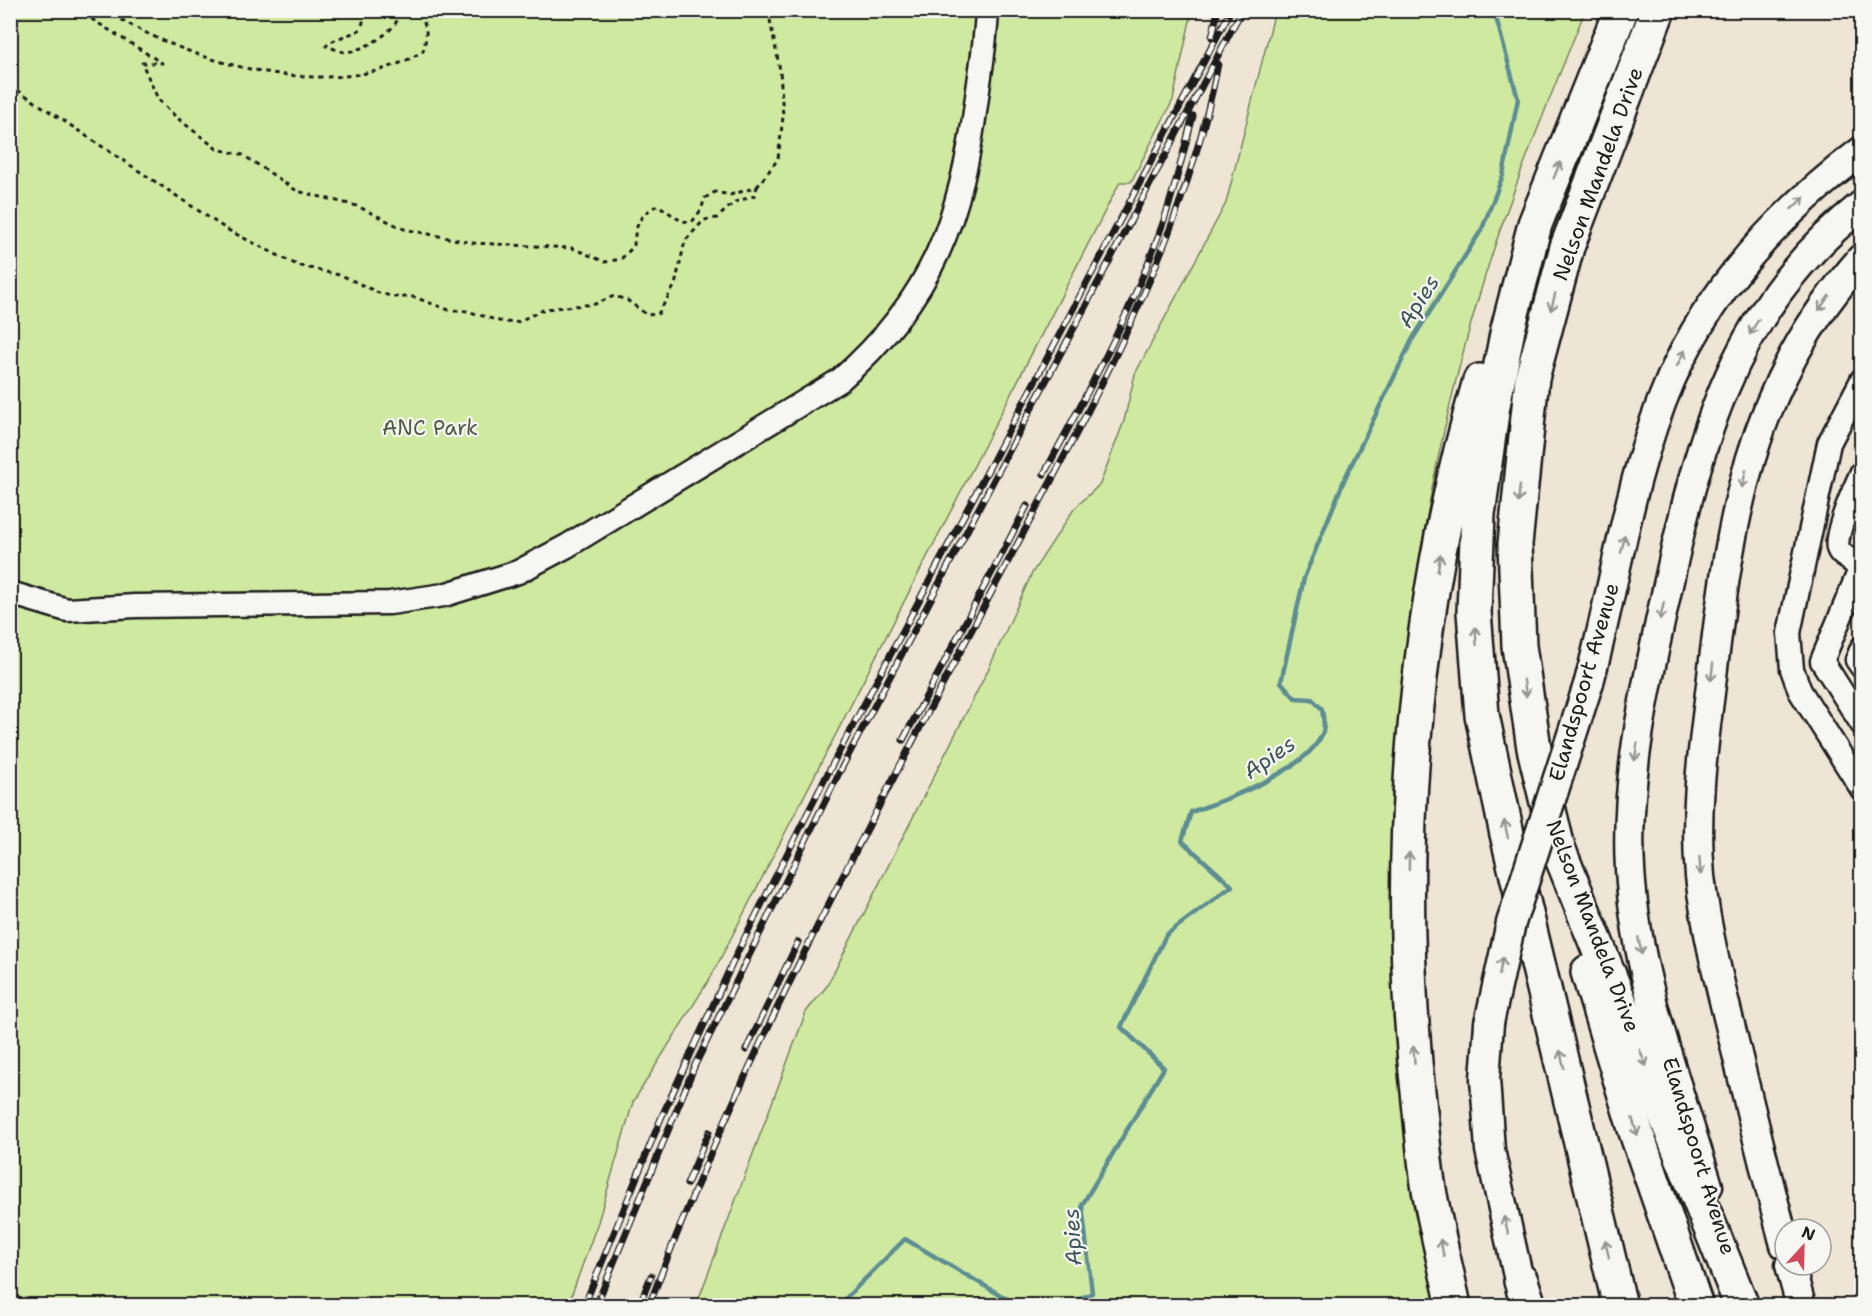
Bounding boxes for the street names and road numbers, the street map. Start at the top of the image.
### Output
street label: Nelson Mandela Drive [1546,63,1650,285]
street label: Elandspoort Avenue [1542,580,1626,784]
street label: Nelson Mandela Drive [1540,816,1646,1036]
street label: Elandspoort Avenue [1656,1054,1742,1258]

